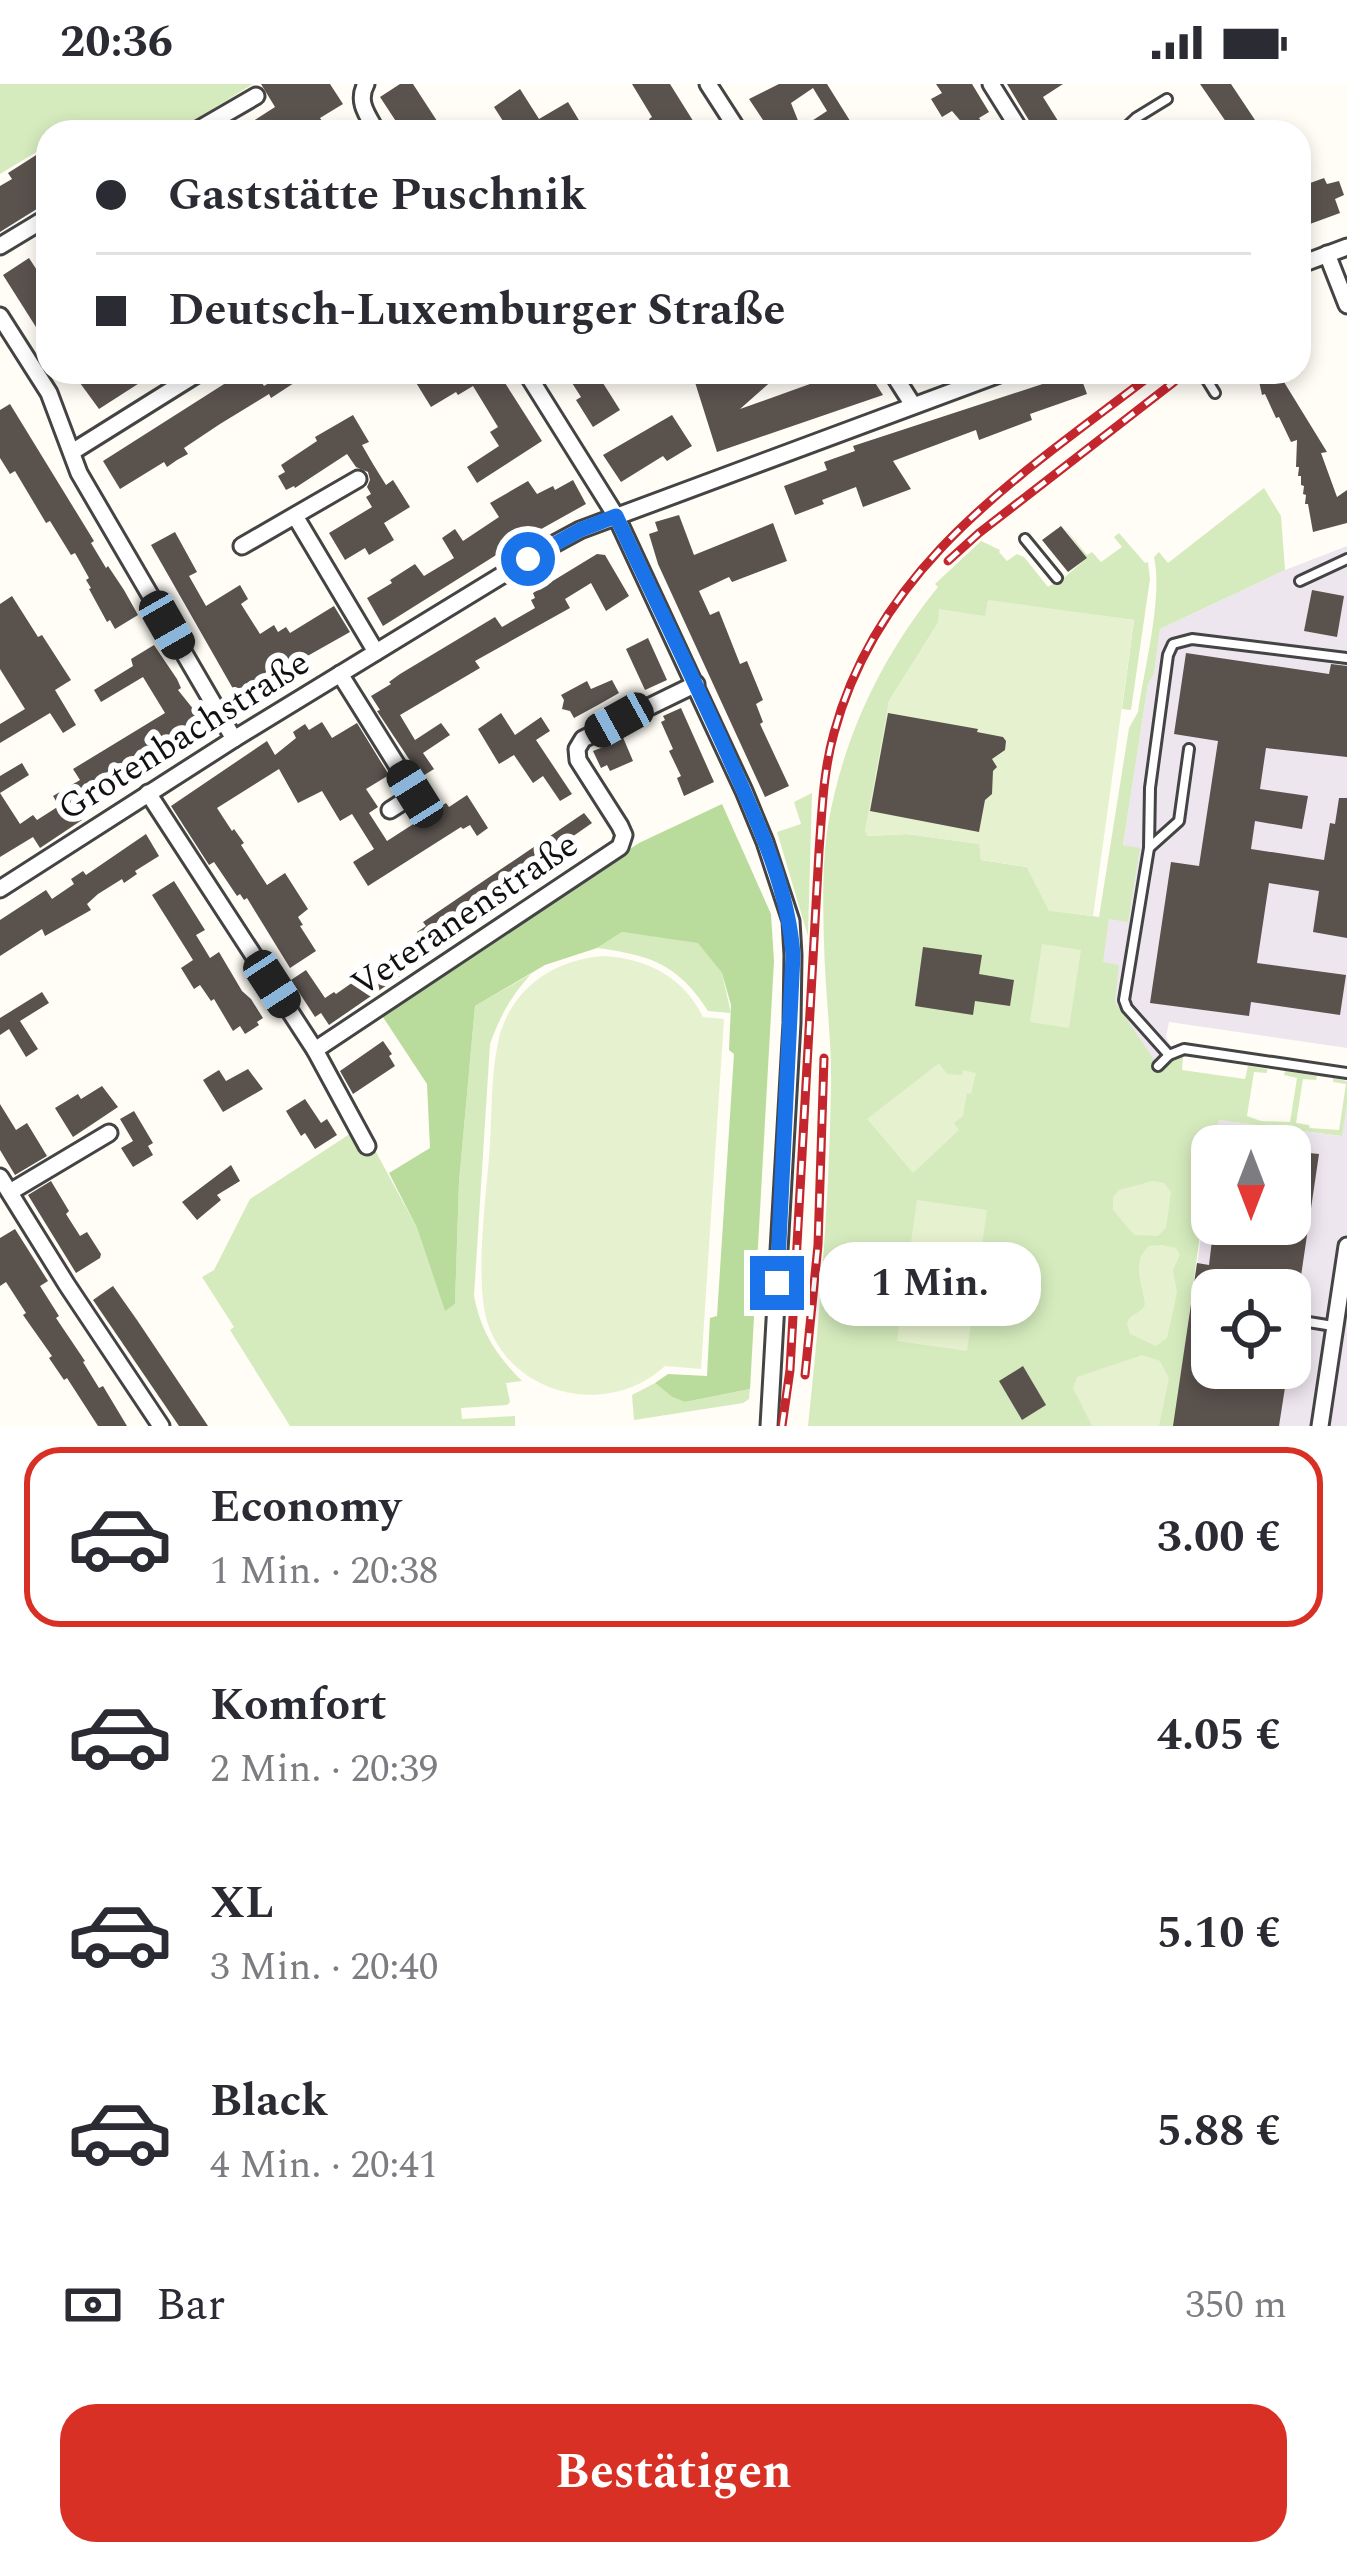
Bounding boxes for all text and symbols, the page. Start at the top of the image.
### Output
text: 20:36 [60,8,173,77]
text: Gaststätte Puschnik [168,161,587,230]
text: Deutsch-Luxemburger Straße [168,276,786,345]
route start [501,532,555,586]
car [133,585,201,665]
street label: Grotenbachstraße [47,636,321,836]
car [579,687,659,753]
car [381,754,449,834]
street label: Veteranenstraße [340,818,590,1012]
car [237,944,307,1024]
north arrow [1191,1125,1311,1245]
map controls [1191,1125,1311,1389]
callout: 1 Min. [819,1241,1041,1325]
text: 1 Min. [871,1254,989,1313]
route end [750,1256,804,1310]
button: locate [1191,1269,1311,1389]
text: Economy [210,1473,401,1542]
icon: car [66,1483,174,1591]
text: 3.00 € [1157,1503,1281,1572]
text: 1 Min. · 20:38 [210,1542,438,1601]
text: Komfort [210,1671,387,1740]
icon: car [66,1681,174,1789]
text: 4.05 € [1157,1701,1281,1770]
text: 2 Min. · 20:39 [210,1740,438,1799]
text: XL [210,1869,274,1938]
icon: car [66,1879,174,1987]
text: 5.10 € [1157,1899,1281,1968]
text: 3 Min. · 20:40 [210,1938,438,1997]
text: Black [210,2067,328,2136]
icon: car [66,2077,174,2185]
text: 5.88 € [1157,2097,1281,2166]
text: 4 Min. · 20:41 [210,2136,438,2195]
text: Bar [156,2271,225,2340]
icon: cash [60,2272,126,2338]
text: 350 m [1185,2276,1287,2335]
button: Bestätigen [60,2404,1287,2542]

